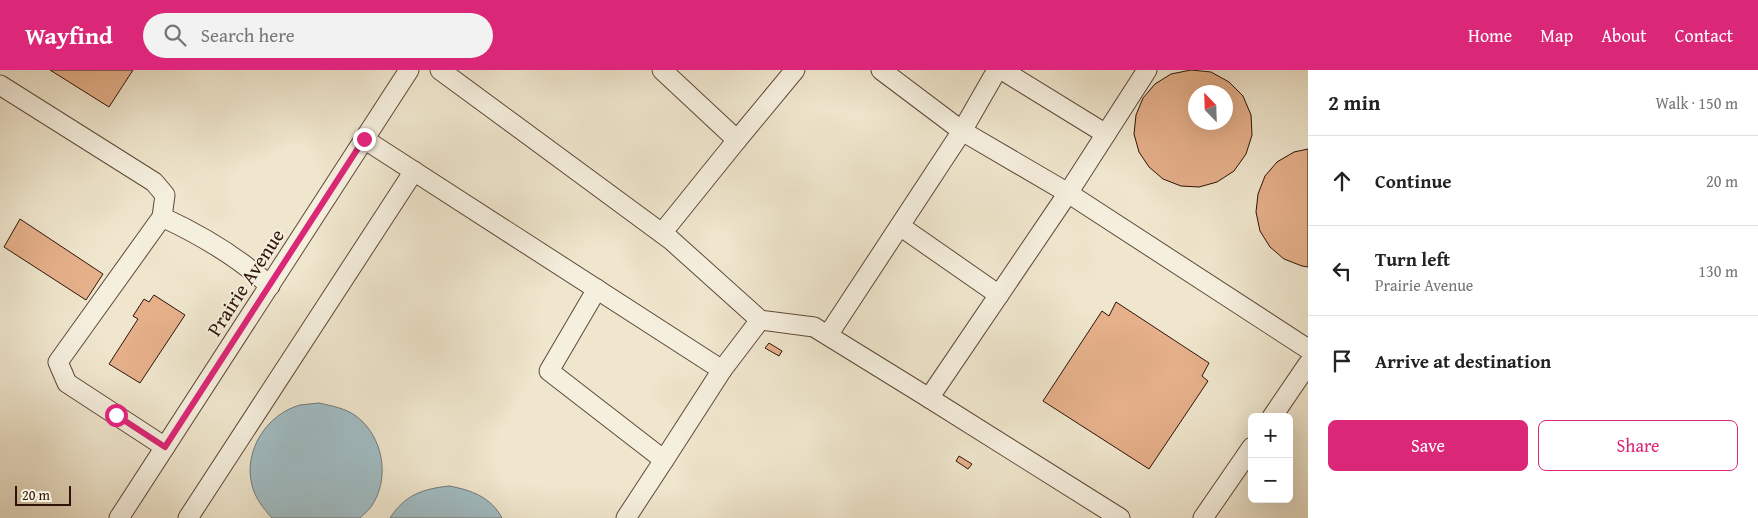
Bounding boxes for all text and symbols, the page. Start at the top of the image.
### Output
search box [143,13,493,58]
text: Wayfind [25,18,113,53]
icon: search [161,21,189,49]
text: Search here [201,21,295,49]
text: Home [1468,22,1512,49]
text: Map [1540,22,1573,49]
text: About [1601,22,1647,49]
text: Contact [1675,22,1733,49]
north arrow [1188,85,1233,130]
text: 2 min [1328,87,1380,118]
text: Walk · 150 m [1655,91,1738,115]
route end [353,128,376,151]
icon: ahead [1328,167,1356,195]
text: Continue [1375,167,1452,195]
text: 20 m [1706,169,1738,193]
street label: Prairie Avenue [199,223,291,341]
text: Turn left [1375,245,1450,273]
icon: left [1328,257,1356,285]
text: 130 m [1698,259,1738,283]
text: Prairie Avenue [1375,273,1473,297]
icon: arrive [1328,347,1356,375]
text: Arrive at destination [1375,347,1551,375]
route start [105,404,128,427]
map controls [1248,413,1293,503]
button: + [1248,413,1293,458]
button: Save [1328,420,1528,471]
button: Share [1538,420,1738,471]
button: − [1248,458,1293,503]
scale bar [15,483,71,506]
text: 20 m [22,485,50,505]

